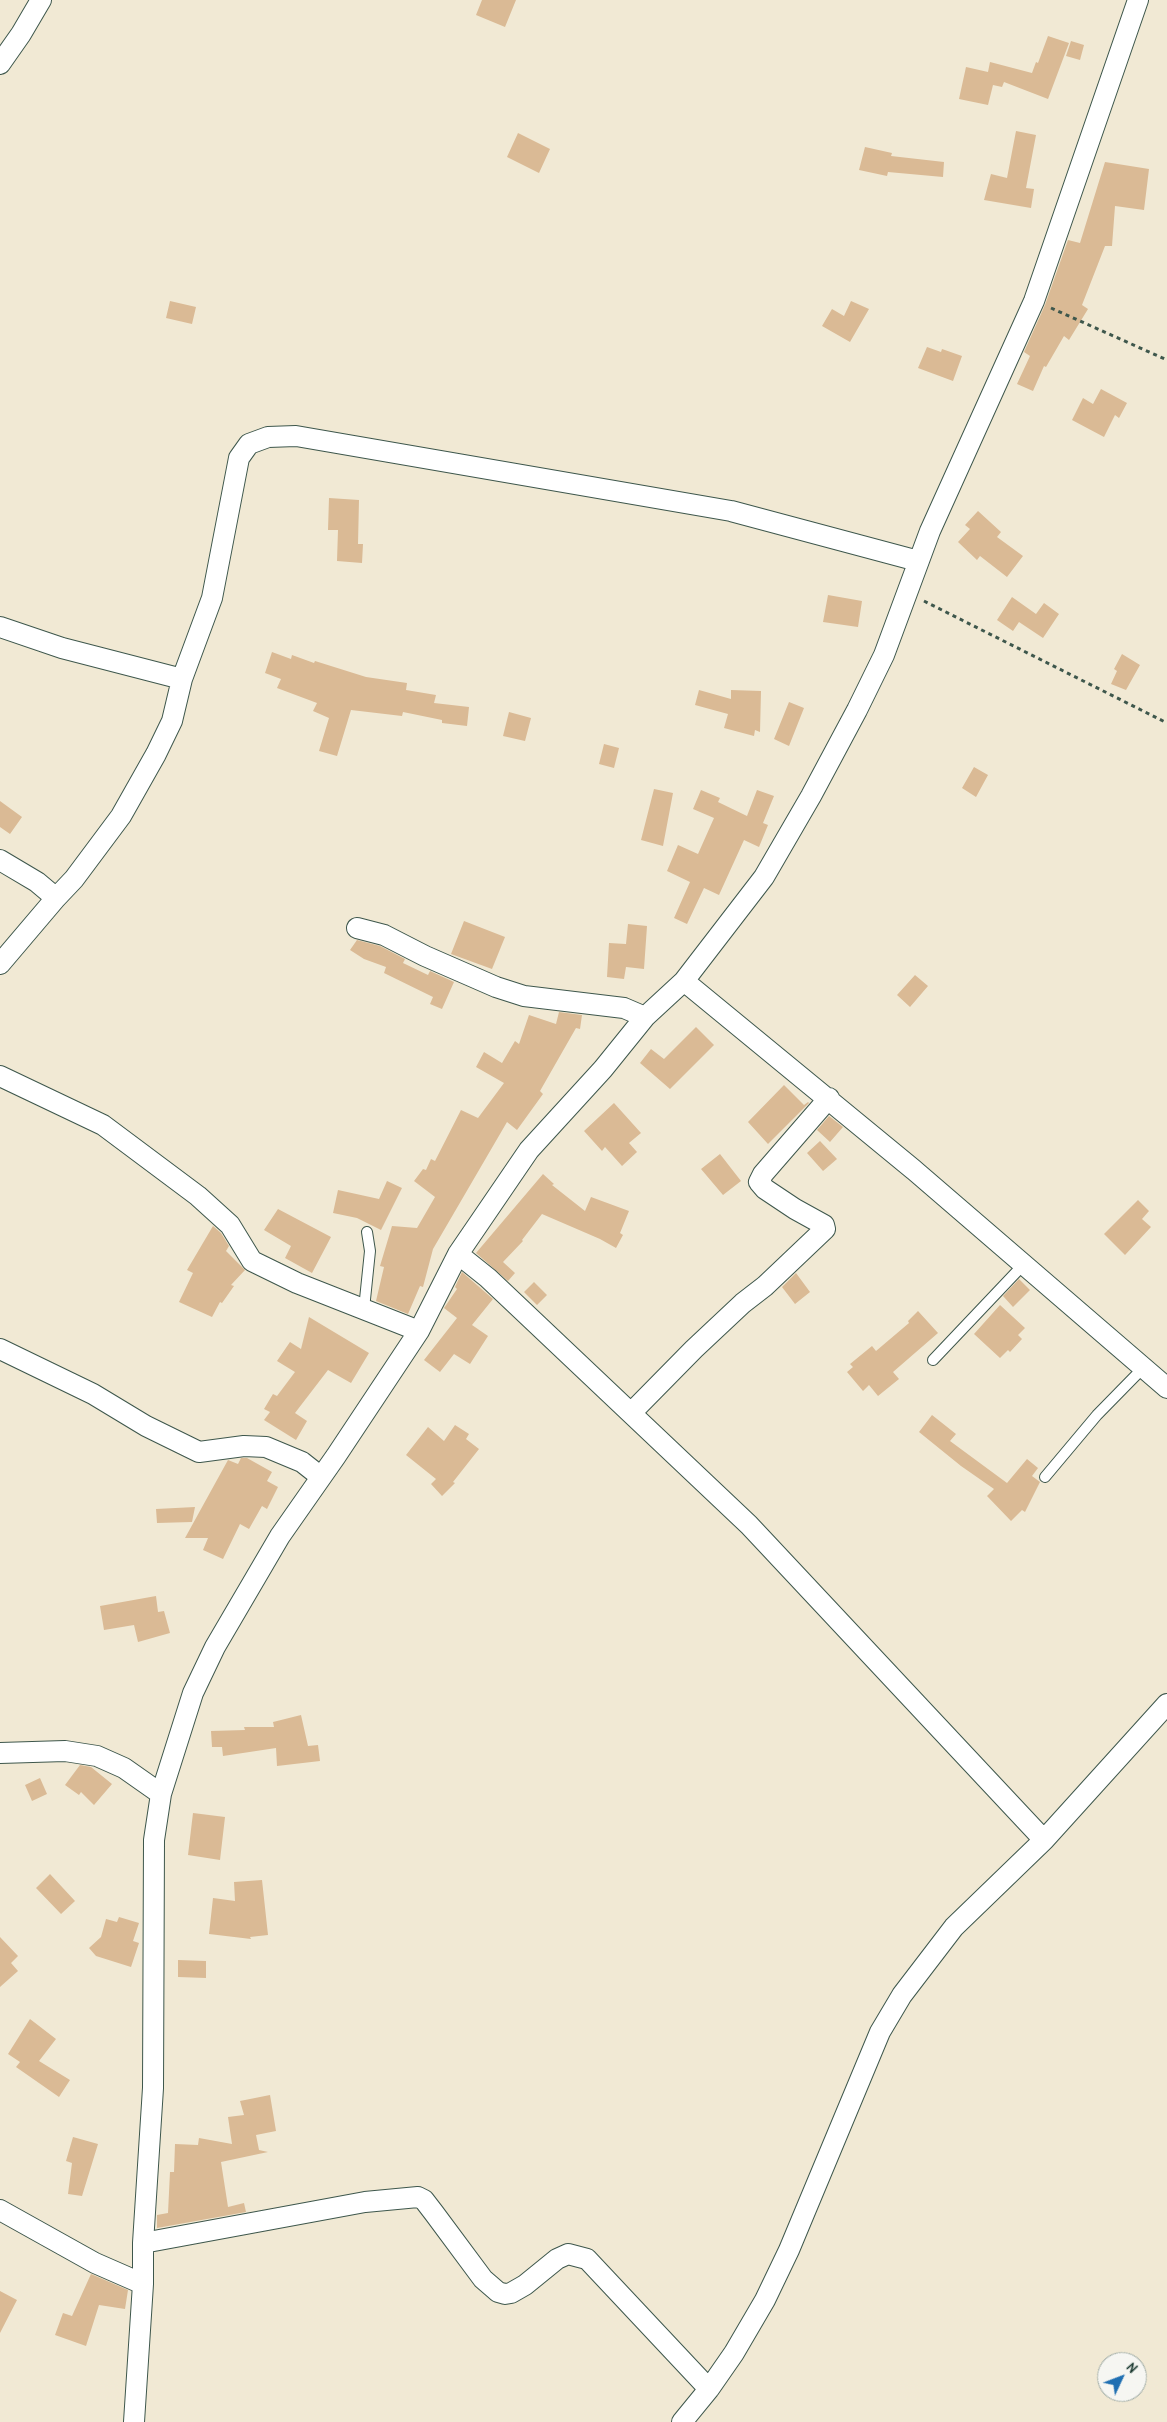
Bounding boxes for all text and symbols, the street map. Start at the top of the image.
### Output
north arrow [1097,2352,1147,2402]
text: N [1123,2358,1142,2376]

